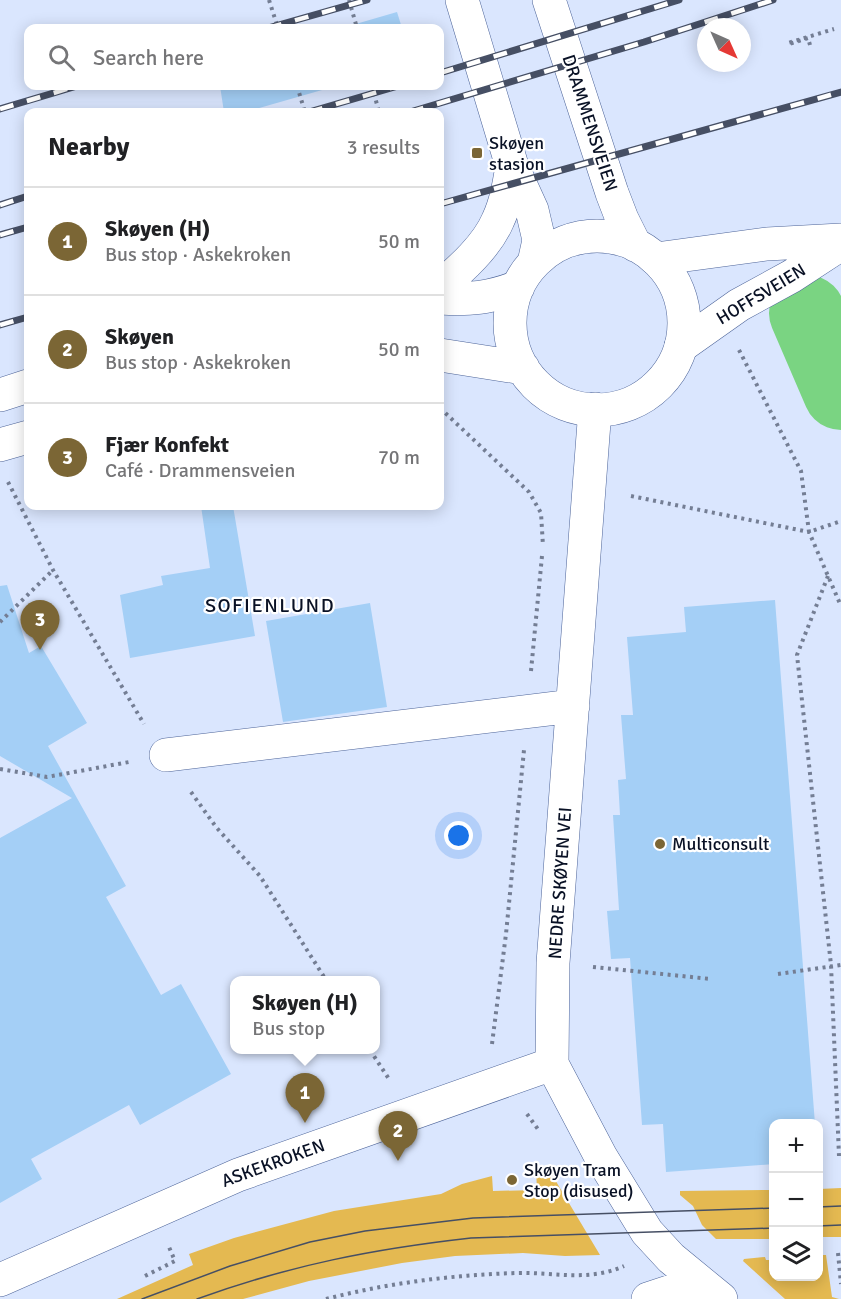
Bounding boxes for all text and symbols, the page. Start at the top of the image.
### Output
north arrow [697,18,751,72]
search box [24,24,444,90]
icon: search [45,41,78,74]
text: Search here [93,44,204,71]
street label: DRAMMENSVEIEN [558,52,622,194]
text: Nearby [48,131,129,163]
place label: Skøyen stasjon [489,132,544,175]
text: 3 results [347,135,420,160]
marker: Skøyen stasjon [470,146,484,160]
text: Skøyen (H) [105,215,210,242]
text: 1 [62,229,73,254]
text: 50 m [378,229,420,254]
text: Bus stop · Askekroken [105,242,291,267]
street label: HOFFSVEIEN [712,259,810,329]
text: Skøyen [105,323,174,350]
text: 2 [62,337,73,362]
text: 50 m [378,337,420,362]
text: Bus stop · Askekroken [105,350,291,375]
text: Fjær Konfekt [105,431,229,458]
text: 3 [62,445,73,470]
text: 70 m [378,445,420,470]
text: Café · Drammensveien [105,458,296,483]
district label: SOFIENLUND [205,593,335,618]
pin: 3 [20,600,60,650]
street label: NEDRE SKØYEN VEI [544,806,576,960]
your location [444,821,473,850]
place label: Multiconsult [672,833,769,855]
marker: Multiconsult [653,837,667,851]
popup [230,976,380,1054]
text: Skøyen (H) [252,989,358,1016]
text: Bus stop [252,1016,325,1041]
pin: 1 [286,1074,324,1123]
pin: 2 [378,1112,418,1161]
map controls [769,1119,823,1281]
button: + [769,1119,823,1173]
street label: ASKEKROKEN [218,1134,328,1192]
place label: Skøyen Tram Stop (disused) [524,1159,633,1202]
marker: Skøyen Tram Stop (disused) [505,1173,519,1187]
button: − [769,1173,823,1227]
button: layers [769,1227,823,1281]

